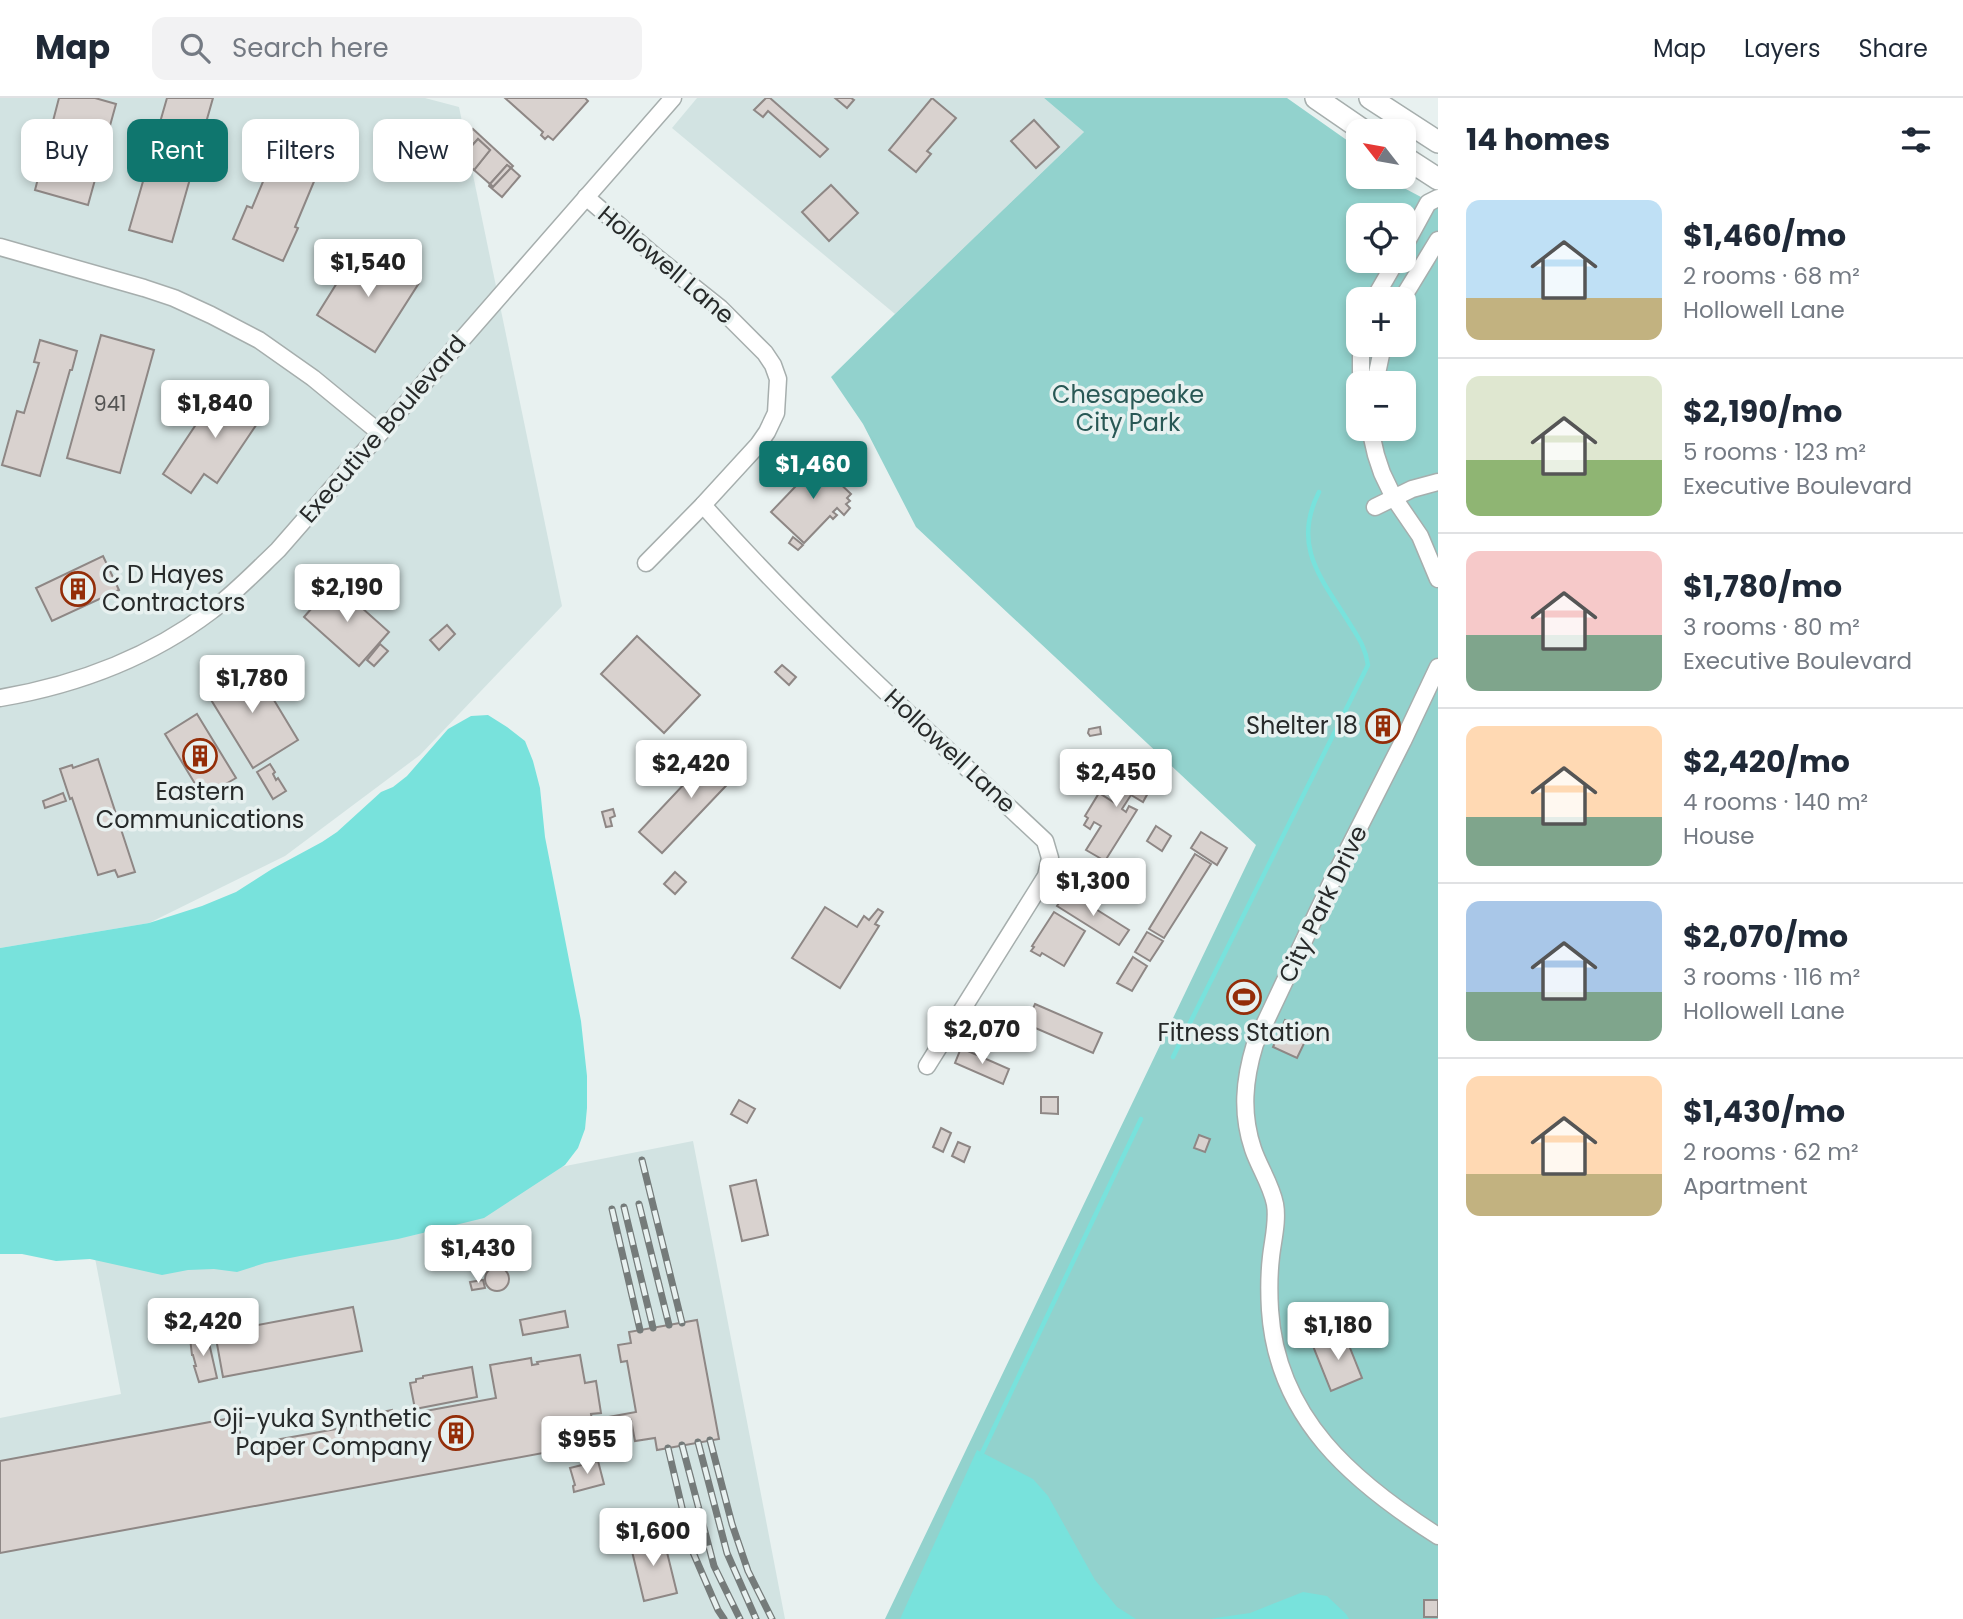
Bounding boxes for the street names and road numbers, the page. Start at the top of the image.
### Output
street label: Hollowell Lane [591,198,742,331]
street label: Executive Boulevard [292,328,474,530]
street label: Hollowell Lane [877,681,1023,820]
street label: City Park Drive [1270,820,1375,988]

